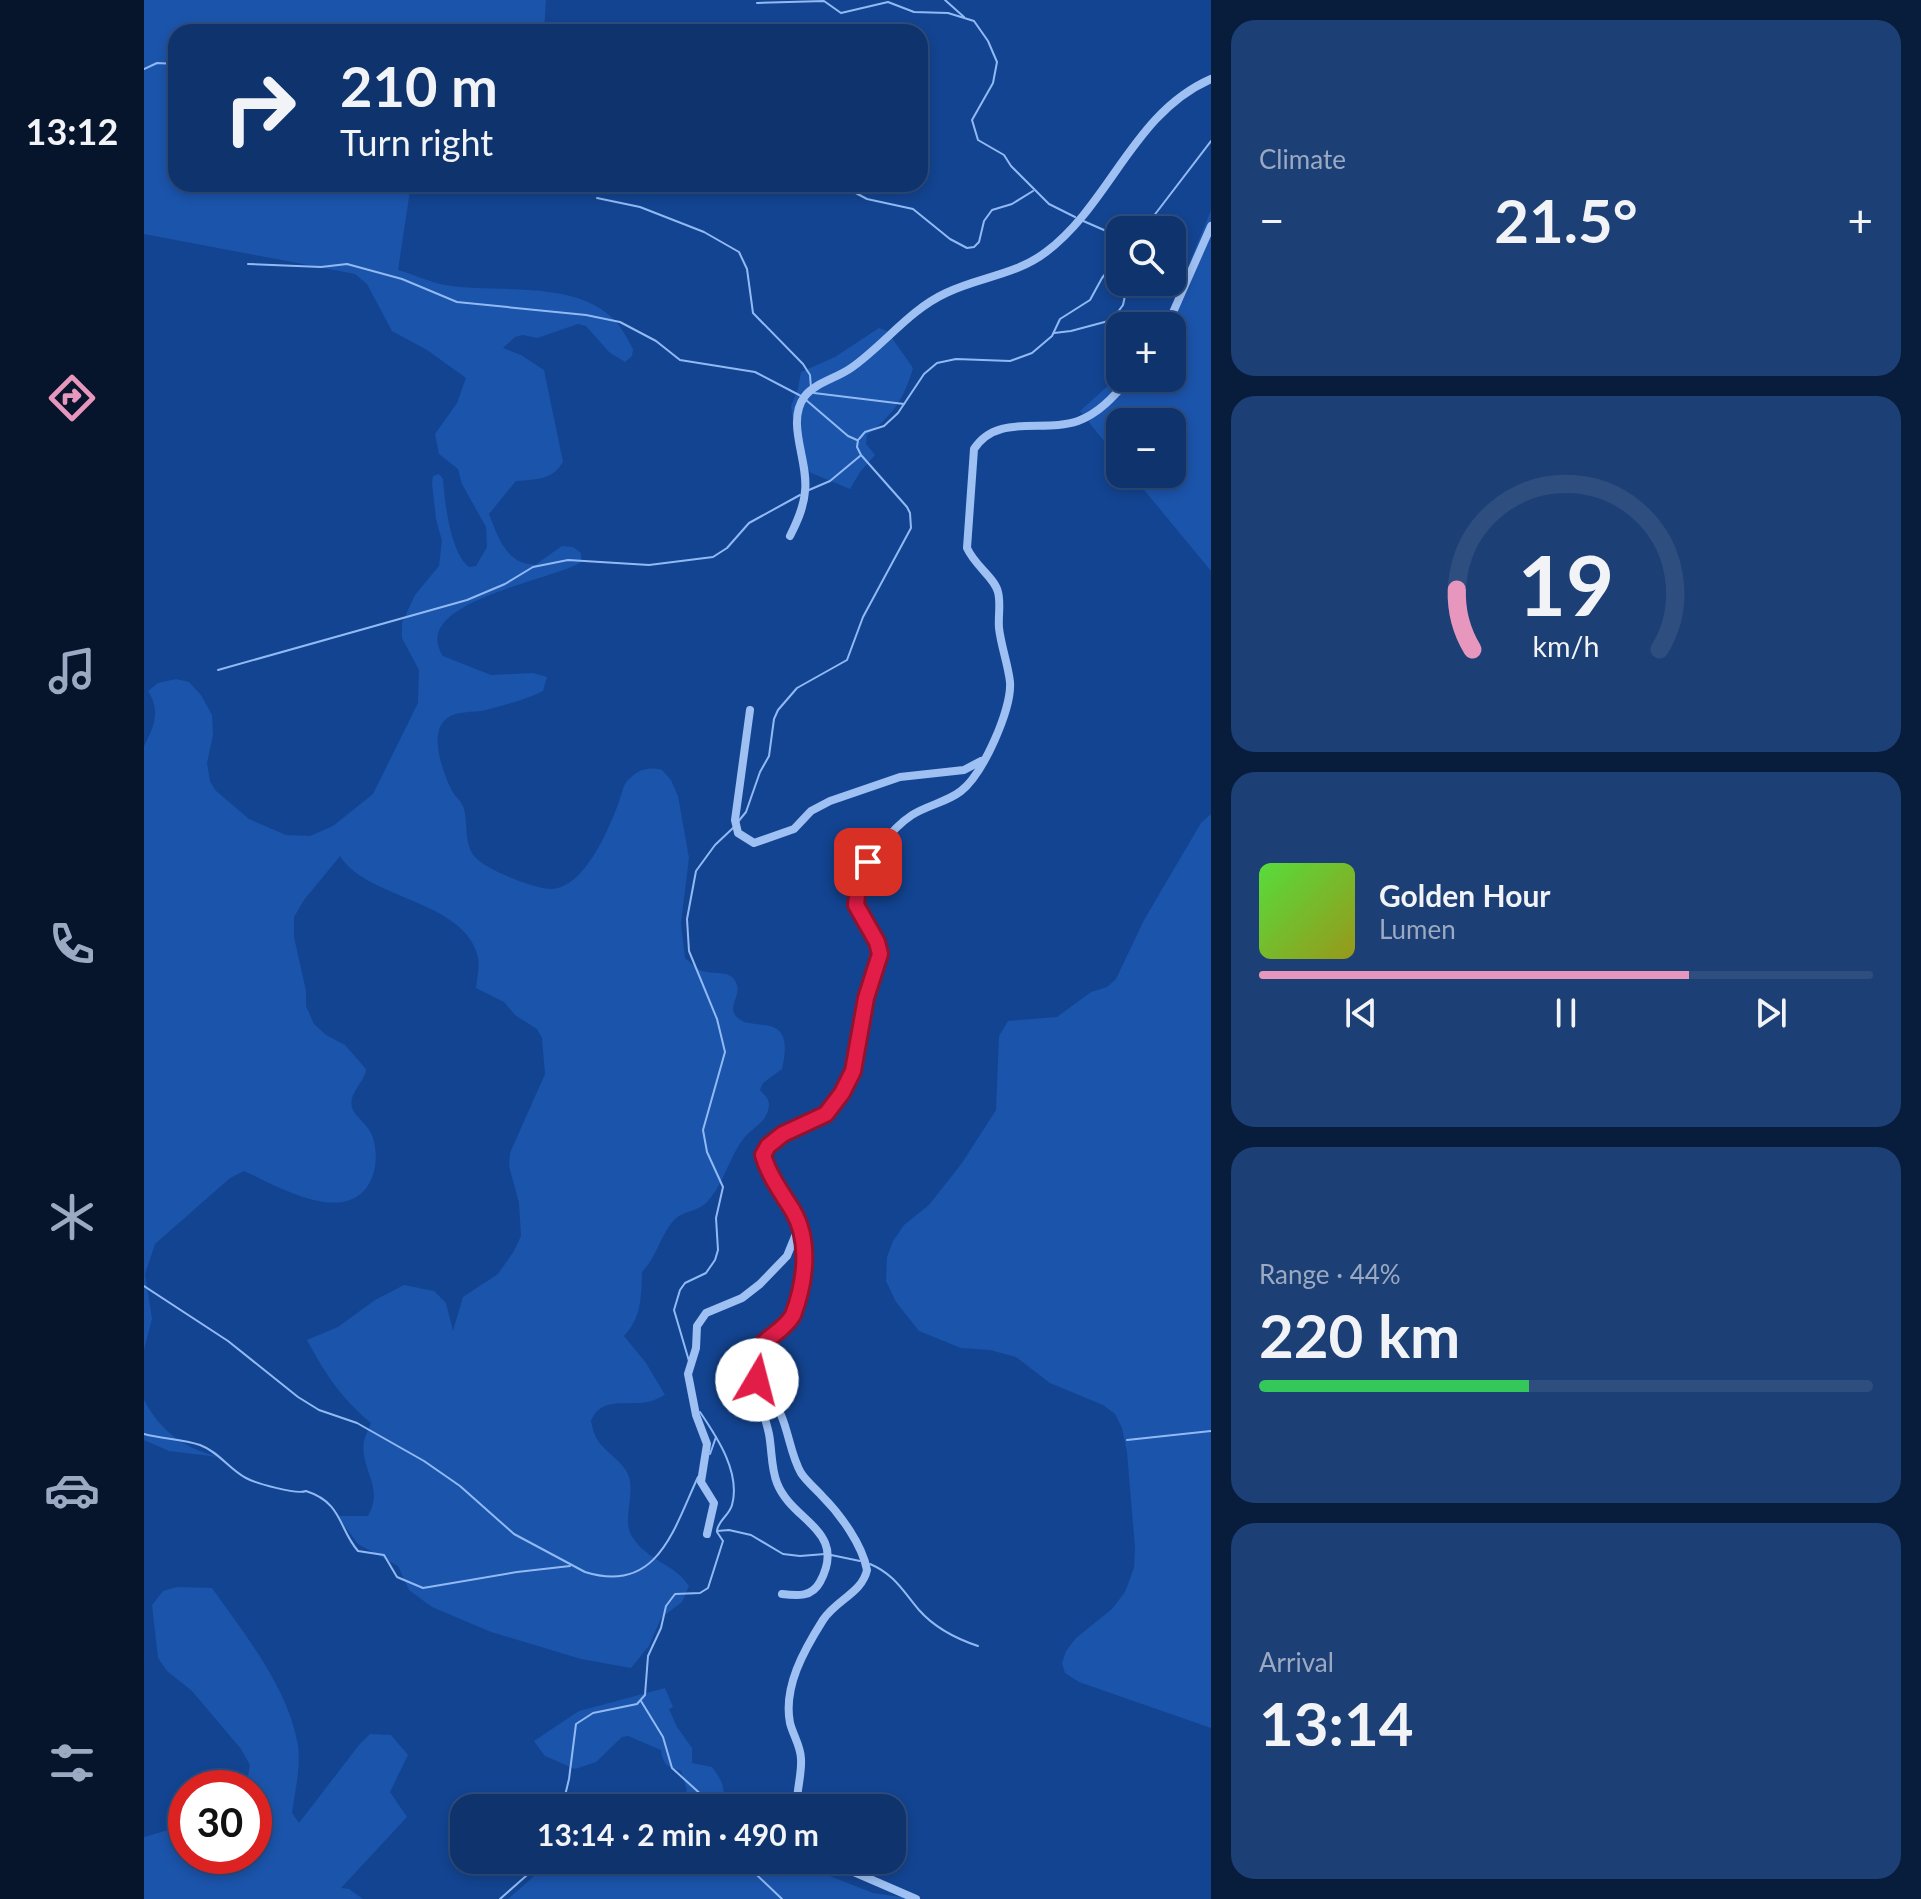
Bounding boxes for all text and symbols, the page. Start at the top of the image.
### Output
text: 210 m [340,52,498,119]
icon: right [208,56,312,160]
text: 13:12 [26,109,118,153]
text: Turn right [340,120,493,164]
text: Climate [1259,143,1346,175]
text: 21.5° [1494,184,1638,256]
text: − [1259,194,1285,246]
text: + [1847,194,1873,246]
map controls [1106,216,1186,488]
button: search [1106,216,1186,296]
button: + [1106,312,1186,392]
icon: directions [44,370,100,426]
button: − [1106,408,1186,488]
text: 19 [1518,533,1614,633]
text: km/h [1533,629,1599,663]
icon: music [44,643,100,699]
pin [834,828,902,896]
icon: arrive [846,840,890,884]
text: Golden Hour [1379,877,1551,913]
text: Lumen [1379,913,1456,945]
icon: phone [44,916,100,972]
icon: previous [1339,991,1383,1035]
icon: pause [1544,991,1588,1035]
icon: next [1749,991,1793,1035]
icon: climate [44,1189,100,1245]
text: Range · 44% [1259,1258,1401,1290]
text: 220 km [1259,1299,1460,1371]
position arrow [715,1338,799,1422]
icon: car [44,1462,100,1518]
text: Arrival [1259,1646,1334,1678]
text: 13:14 [1259,1687,1414,1759]
icon: filters [44,1735,100,1791]
speed limit sign: 30 [168,1770,272,1874]
text: 13:14 · 2 min · 490 m [537,1816,819,1852]

